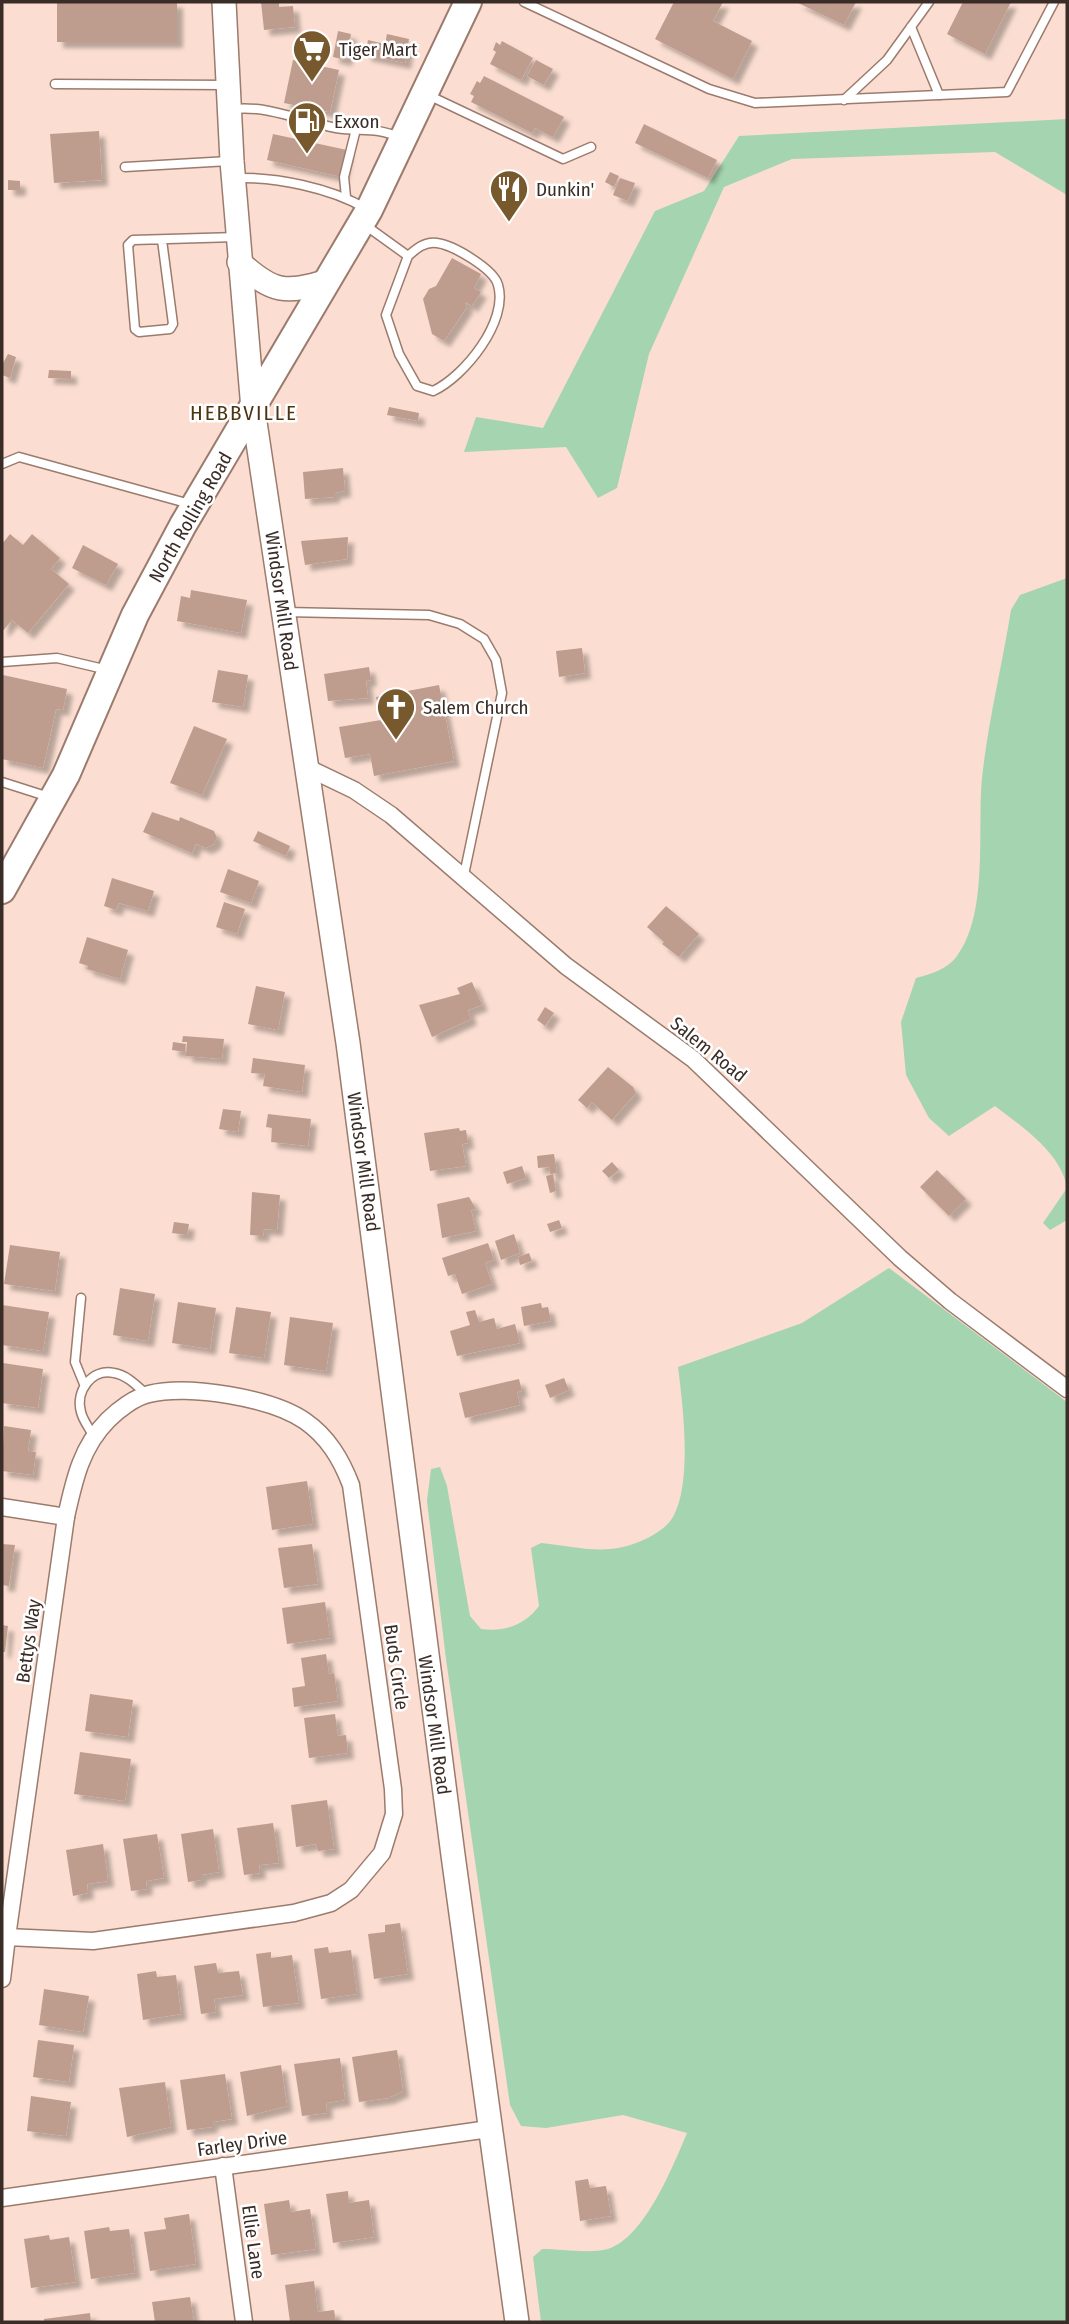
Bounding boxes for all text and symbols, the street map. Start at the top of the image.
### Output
supermarket icon: Tiger Mart [291,28,333,83]
place label: Tiger Mart [339,38,418,61]
fuel station icon: Exxon [286,100,328,155]
place label: Exxon [334,110,379,133]
restaurant icon: Dunkin' [488,168,530,223]
place label: Dunkin' [536,178,594,201]
district label: HEBBVILLE [190,400,298,426]
street label: North Rolling Road [144,448,237,586]
street label: Windsor Mill Road [260,530,303,672]
church icon: Salem Church [375,686,417,741]
place label: Salem Church [423,696,529,719]
street label: Salem Road [666,1012,751,1087]
street label: Windsor Mill Road [342,1091,385,1233]
street label: Bettys Way [11,1597,46,1684]
street label: Buds Circle [379,1623,414,1711]
street label: Windsor Mill Road [413,1654,456,1796]
street label: Farley Drive [196,2126,288,2161]
street label: Ellie Lane [237,2204,270,2281]

